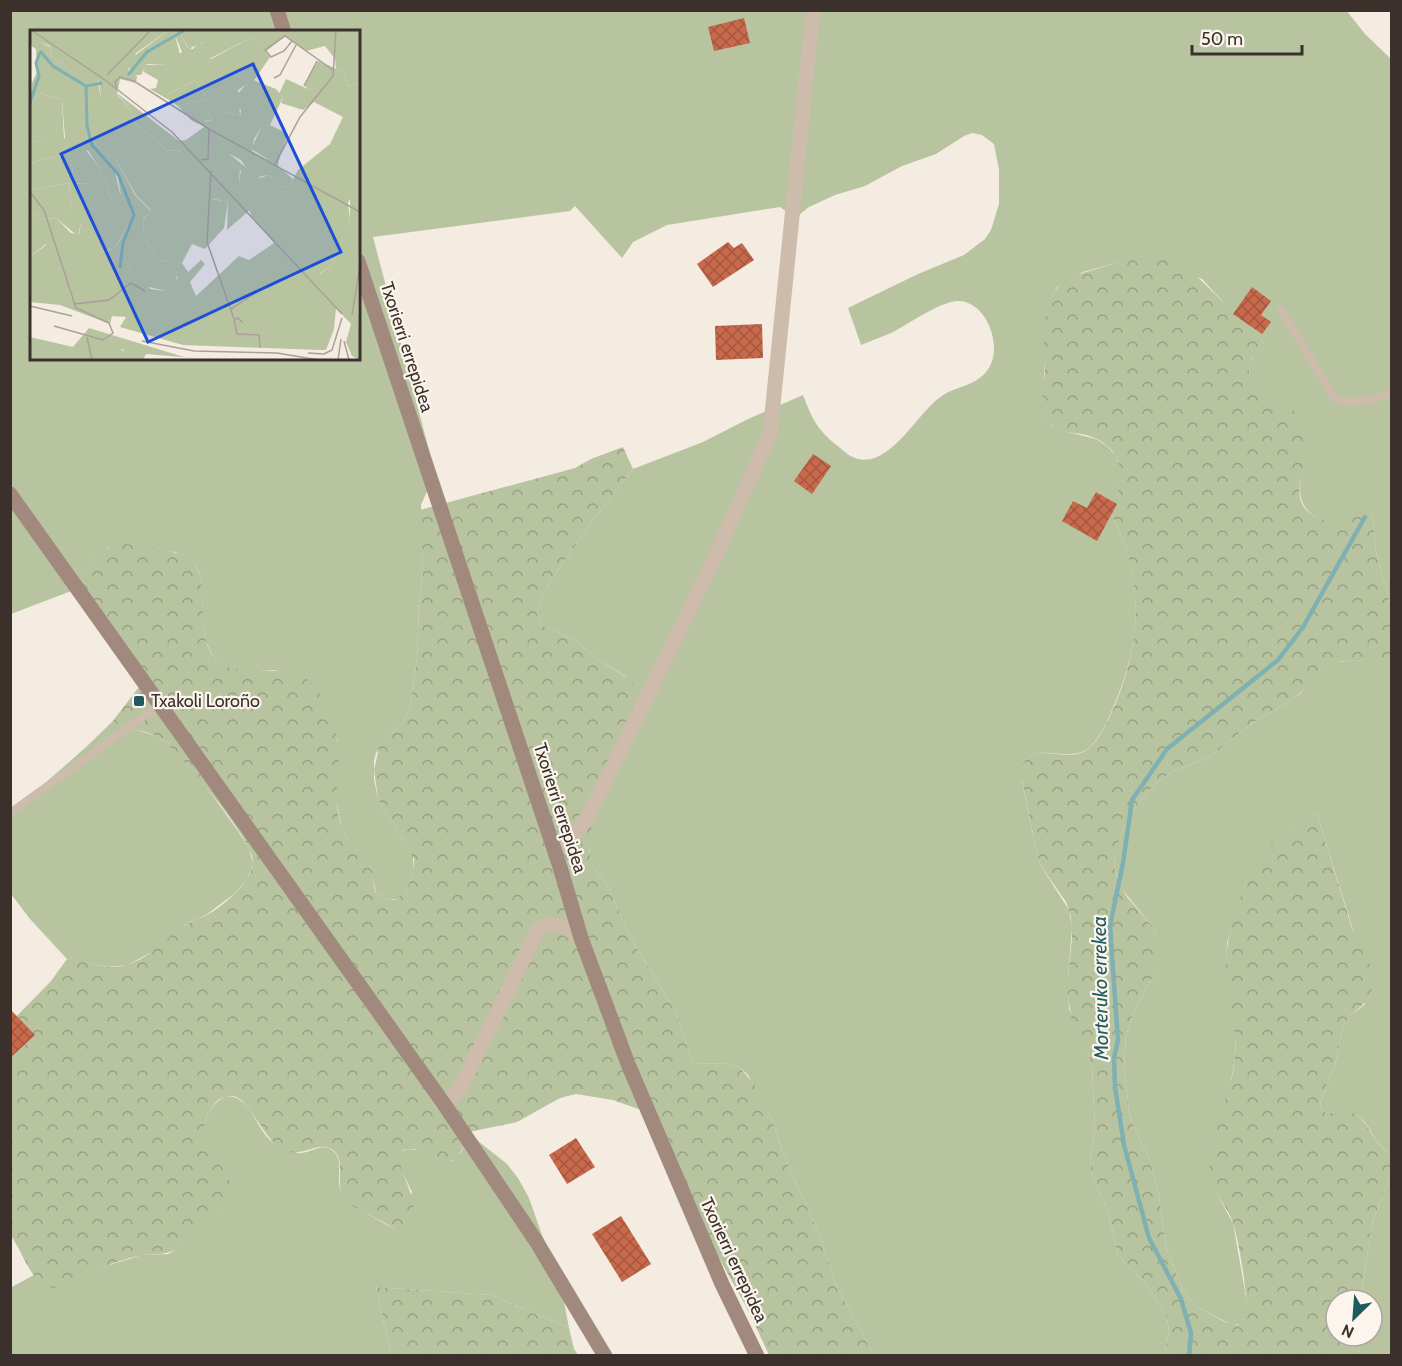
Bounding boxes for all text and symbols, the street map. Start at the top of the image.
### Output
scale bar [1192,18,1302,56]
text: 50 m [1201,28,1243,50]
inset map [30,30,360,360]
street label: Txorierri errepidea [376,279,438,415]
place label: Txakoli Loroño [151,690,260,712]
marker: Txakoli Loroño [132,694,146,708]
street label: Txorierri errepidea [529,740,591,876]
water label: Morteruko errekea [1087,916,1113,1061]
street label: Txorierri errepidea [695,1194,773,1326]
north arrow [1324,1288,1384,1348]
text: N [1339,1320,1357,1342]

